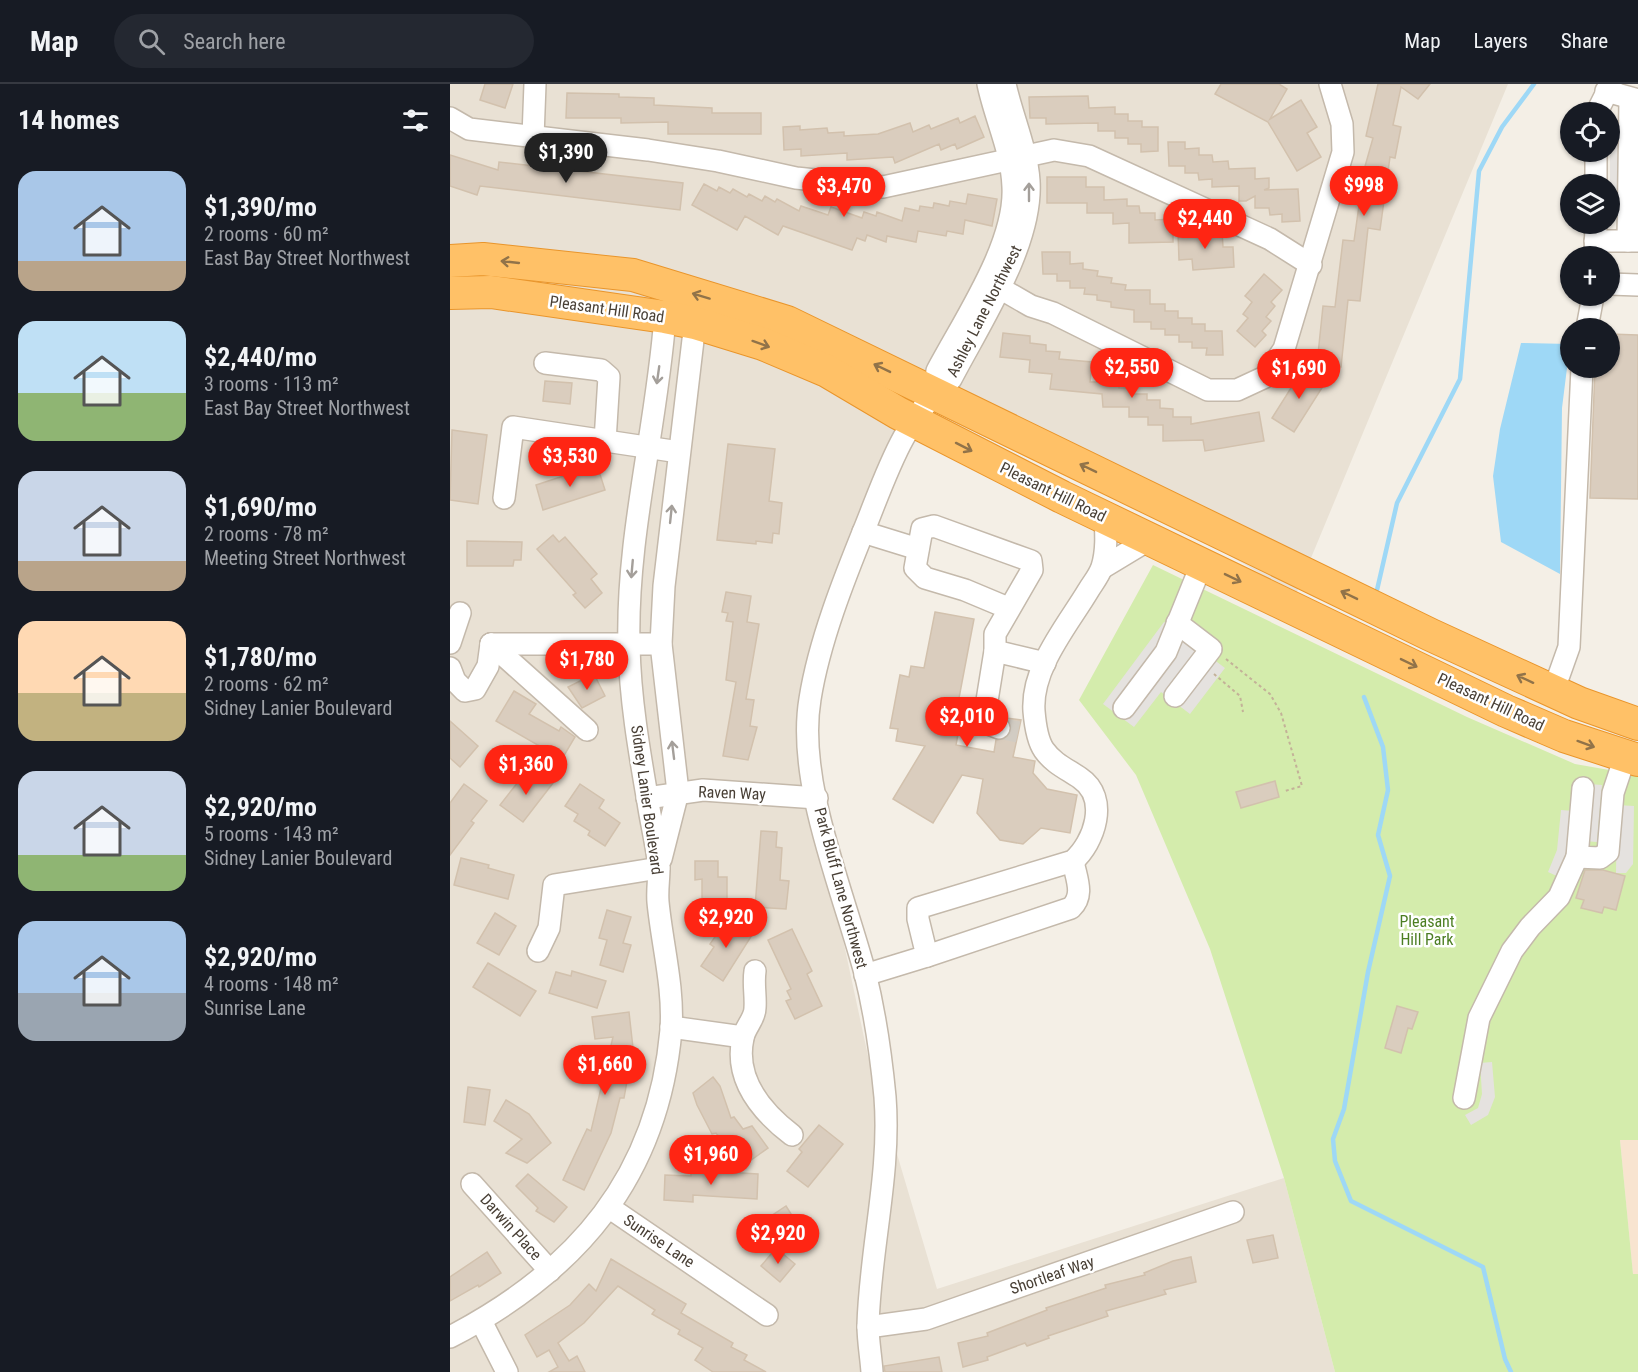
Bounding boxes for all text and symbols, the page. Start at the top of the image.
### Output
search box [114,14,534,68]
text: Map [30,25,78,58]
icon: search [135,25,168,58]
text: Search here [183,29,286,54]
text: Map [1404,29,1441,53]
text: Layers [1474,29,1528,53]
text: Share [1561,29,1608,53]
map controls [1560,102,1620,378]
button: locate [1560,102,1620,162]
icon: filters [399,104,432,137]
text: 14 homes [18,105,120,135]
pin: $1,390 [517,133,615,184]
text: $1,390 [538,140,594,164]
pin: $998 [1328,166,1400,217]
pin: $3,470 [795,167,893,218]
text: $998 [1344,173,1384,197]
text: $3,470 [816,174,872,198]
button: layers [1560,174,1620,234]
one-way arrow [1023,182,1035,202]
text: $1,390/mo [204,192,317,222]
icon: home [66,195,138,267]
pin: $2,440 [1156,199,1254,250]
text: $2,440 [1177,206,1233,230]
text: 2 rooms · 60 m² [204,222,329,246]
street label: Ashley Lane Northwest [943,242,1026,380]
text: East Bay Street Northwest [204,246,410,270]
button: + [1560,246,1620,306]
one-way arrow [500,256,520,267]
one-way arrow [692,290,711,301]
street label: Pleasant Hill Road [548,292,666,326]
button: − [1560,318,1620,378]
one-way arrow [752,340,770,351]
text: $2,440/mo [204,342,317,372]
icon: home [66,345,138,417]
pin: $2,550 [1083,348,1181,399]
pin: $1,690 [1250,349,1348,400]
text: $2,550 [1104,355,1160,379]
text: $1,690 [1271,356,1327,380]
one-way arrow [873,361,891,373]
one-way arrow [653,365,664,385]
text: 3 rooms · 113 m² [204,372,339,396]
text: East Bay Street Northwest [204,396,410,420]
pin: $3,530 [521,437,619,488]
one-way arrow [954,442,972,453]
text: $3,530 [542,444,598,468]
street label: Pleasant Hill Road [997,458,1109,526]
one-way arrow [1080,462,1098,474]
text: $1,690/mo [204,492,317,522]
icon: home [66,495,138,567]
one-way arrow [666,504,677,524]
text: 2 rooms · 78 m² [204,522,329,546]
text: Meeting Street Northwest [204,546,406,570]
one-way arrow [626,558,637,578]
one-way arrow [1224,573,1242,585]
one-way arrow [1341,589,1359,601]
pin: $1,780 [538,640,636,691]
text: $1,780/mo [204,642,317,672]
icon: home [66,645,138,717]
text: $1,780 [559,647,615,671]
one-way arrow [1400,658,1418,670]
street label: Pleasant Hill Road [1435,669,1547,735]
text: 2 rooms · 62 m² [204,672,329,696]
one-way arrow [1517,672,1535,684]
text: Sidney Lanier Boulevard [204,696,392,720]
pin: $2,010 [918,697,1016,748]
text: $2,010 [939,704,995,728]
street label: Sidney Lanier Boulevard [627,724,667,876]
one-way arrow [667,740,678,760]
one-way arrow [1576,740,1595,751]
pin: $1,360 [477,745,575,796]
text: $1,360 [498,752,554,776]
street label: Raven Way [698,782,767,804]
text: $2,920/mo [204,792,317,822]
icon: home [66,795,138,867]
street label: Park Bluff Lane Northwest [810,805,872,971]
text: 5 rooms · 143 m² [204,822,339,846]
text: Sidney Lanier Boulevard [204,846,392,870]
pin: $2,920 [677,898,775,949]
text: $2,920 [698,905,754,929]
park label: Pleasant Hill Park [1399,912,1455,949]
text: $2,920/mo [204,942,317,972]
icon: home [66,945,138,1017]
text: 4 rooms · 148 m² [204,972,339,996]
text: Sunrise Lane [204,996,306,1020]
pin: $1,660 [556,1045,654,1096]
text: $1,660 [577,1052,633,1076]
pin: $1,960 [662,1135,760,1186]
text: $1,960 [683,1142,739,1166]
street label: Darwin Place [476,1190,546,1264]
street label: Sunrise Lane [620,1210,698,1272]
pin: $2,920 [729,1214,827,1265]
text: $2,920 [750,1221,806,1245]
street label: Shortleaf Way [1007,1252,1097,1298]

